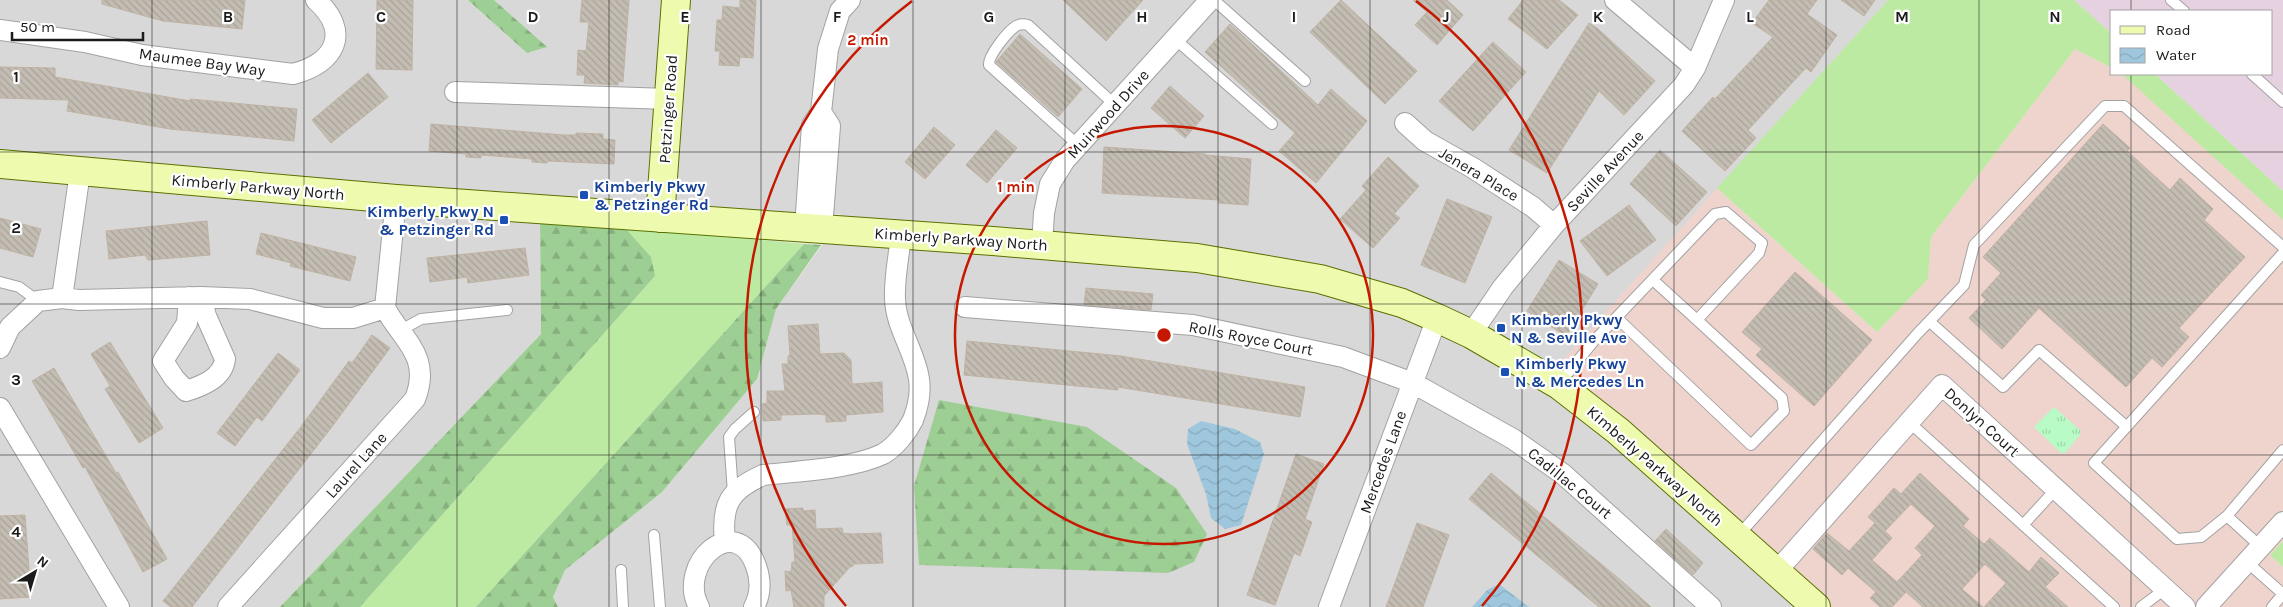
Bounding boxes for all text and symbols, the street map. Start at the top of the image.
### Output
text: B [223,7,233,26]
text: C [376,7,386,26]
text: D [528,7,539,26]
text: E [680,7,690,26]
text: F [833,7,842,26]
text: G [984,7,994,26]
text: H [1136,7,1148,26]
text: I [1292,7,1296,26]
text: J [1442,7,1450,26]
text: K [1593,7,1604,26]
text: L [1746,7,1754,26]
text: M [1895,7,1909,26]
text: N [2049,7,2061,26]
scale bar [12,10,144,42]
legend [2110,10,2273,75]
text: 50 m [20,18,55,36]
text: Road [2156,21,2191,39]
text: 2 min [847,31,889,49]
street label: Maumee Bay Way [138,44,267,80]
text: Water [2156,46,2197,64]
street label: Petzinger Road [655,54,681,164]
street label: Muirwood Drive [1063,65,1153,163]
text: 1 [13,67,19,86]
street label: Seville Avenue [1562,126,1648,216]
street label: Jenera Place [1436,143,1522,205]
street label: Kimberly Parkway North [171,170,345,204]
place label: Kimberly Pkwy & Petzinger Rd [594,177,709,214]
text: 1 min [997,178,1035,196]
marker: Kimberly Pkwy & Petzinger Rd [578,189,590,201]
place label: Kimberly Pkwy N & Petzinger Rd [367,202,494,239]
marker: Kimberly Pkwy N & Petzinger Rd [498,214,510,226]
text: 2 [11,218,21,237]
street label: Kimberly Parkway North [874,223,1048,255]
place label: Kimberly Pkwy N & Seville Ave [1511,310,1627,347]
street label: Rolls Royce Court [1187,317,1315,359]
marker: Kimberly Pkwy N & Seville Ave [1495,322,1507,334]
centre of rings [1155,326,1173,344]
place label: Kimberly Pkwy N & Mercedes Ln [1515,354,1644,391]
marker: Kimberly Pkwy N & Mercedes Ln [1499,366,1511,378]
text: 3 [11,370,21,389]
street label: Donlyn Court [1941,383,2023,461]
street label: Kimberly Parkway North [1583,402,1727,530]
street label: Mercedes Lane [1356,408,1410,516]
street label: Laurel Lane [321,428,391,502]
street label: Cadillac Court [1524,443,1616,523]
text: 4 [11,522,21,541]
north arrow [10,547,60,597]
text: N [34,552,52,572]

